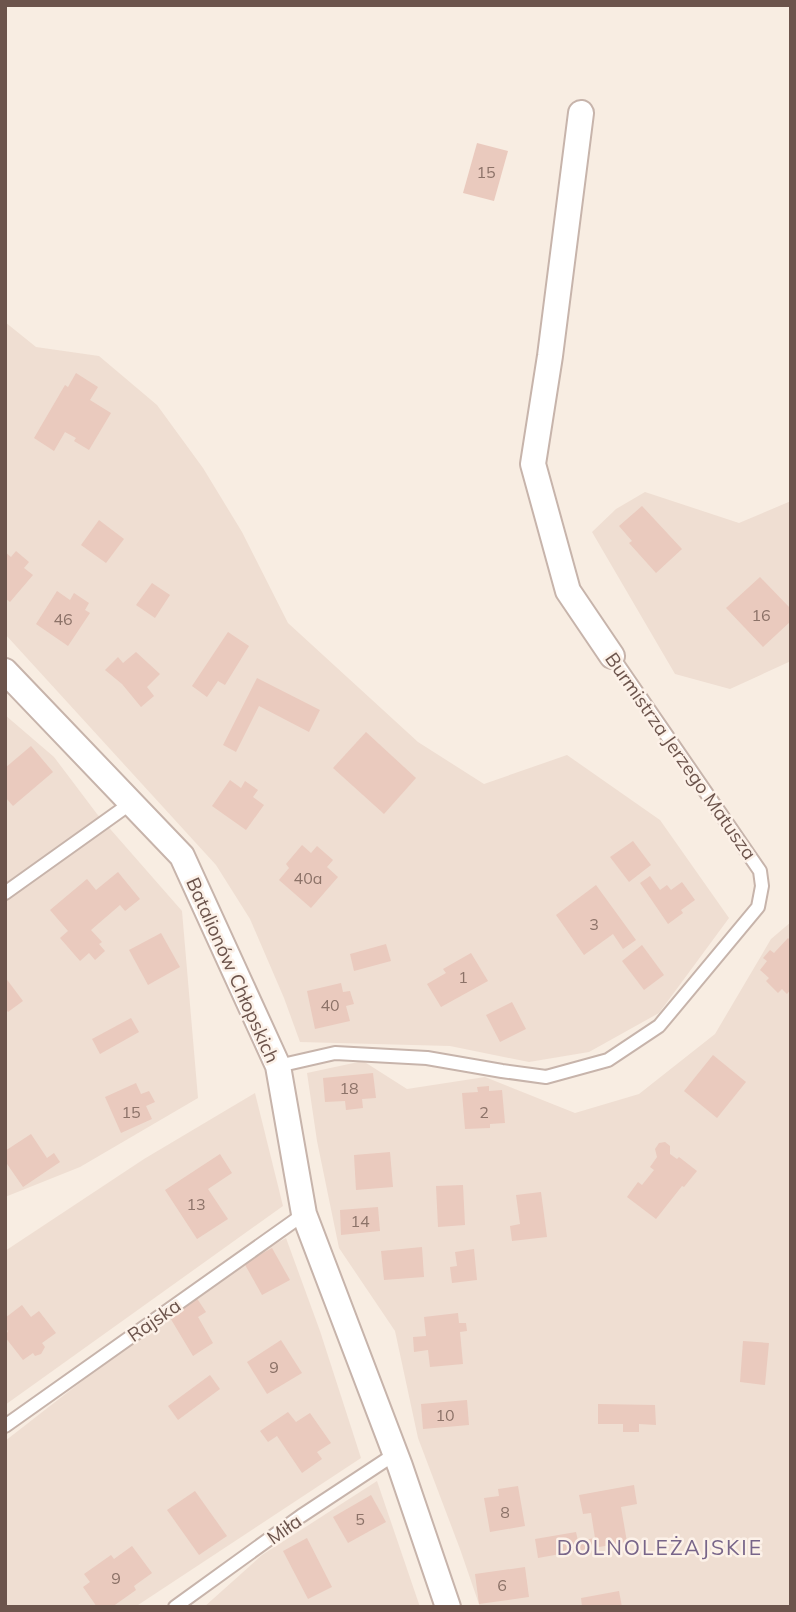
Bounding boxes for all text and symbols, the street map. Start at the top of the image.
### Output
house number: 15 [476,162,496,182]
house number: 16 [751,605,771,625]
house number: 46 [53,609,73,629]
street label: Burmistrza Jerzego Matusza [600,648,762,864]
house number: 40a [294,868,322,888]
street label: Batalionów Chłopskich [181,873,285,1067]
house number: 3 [589,914,599,934]
house number: 1 [458,967,468,987]
house number: 40 [320,995,340,1015]
house number: 18 [339,1078,359,1098]
house number: 15 [121,1102,141,1122]
house number: 2 [479,1102,489,1122]
house number: 13 [186,1194,206,1214]
house number: 14 [350,1211,370,1231]
street label: Rajska [123,1293,185,1347]
house number: 9 [269,1357,279,1377]
house number: 10 [435,1405,455,1425]
house number: 8 [500,1502,510,1522]
street label: Miła [262,1509,306,1549]
house number: 5 [355,1509,365,1529]
district label: DOLNOLEŻAJSKIE [557,1534,763,1560]
house number: 9 [111,1568,121,1588]
house number: 6 [497,1575,507,1595]

